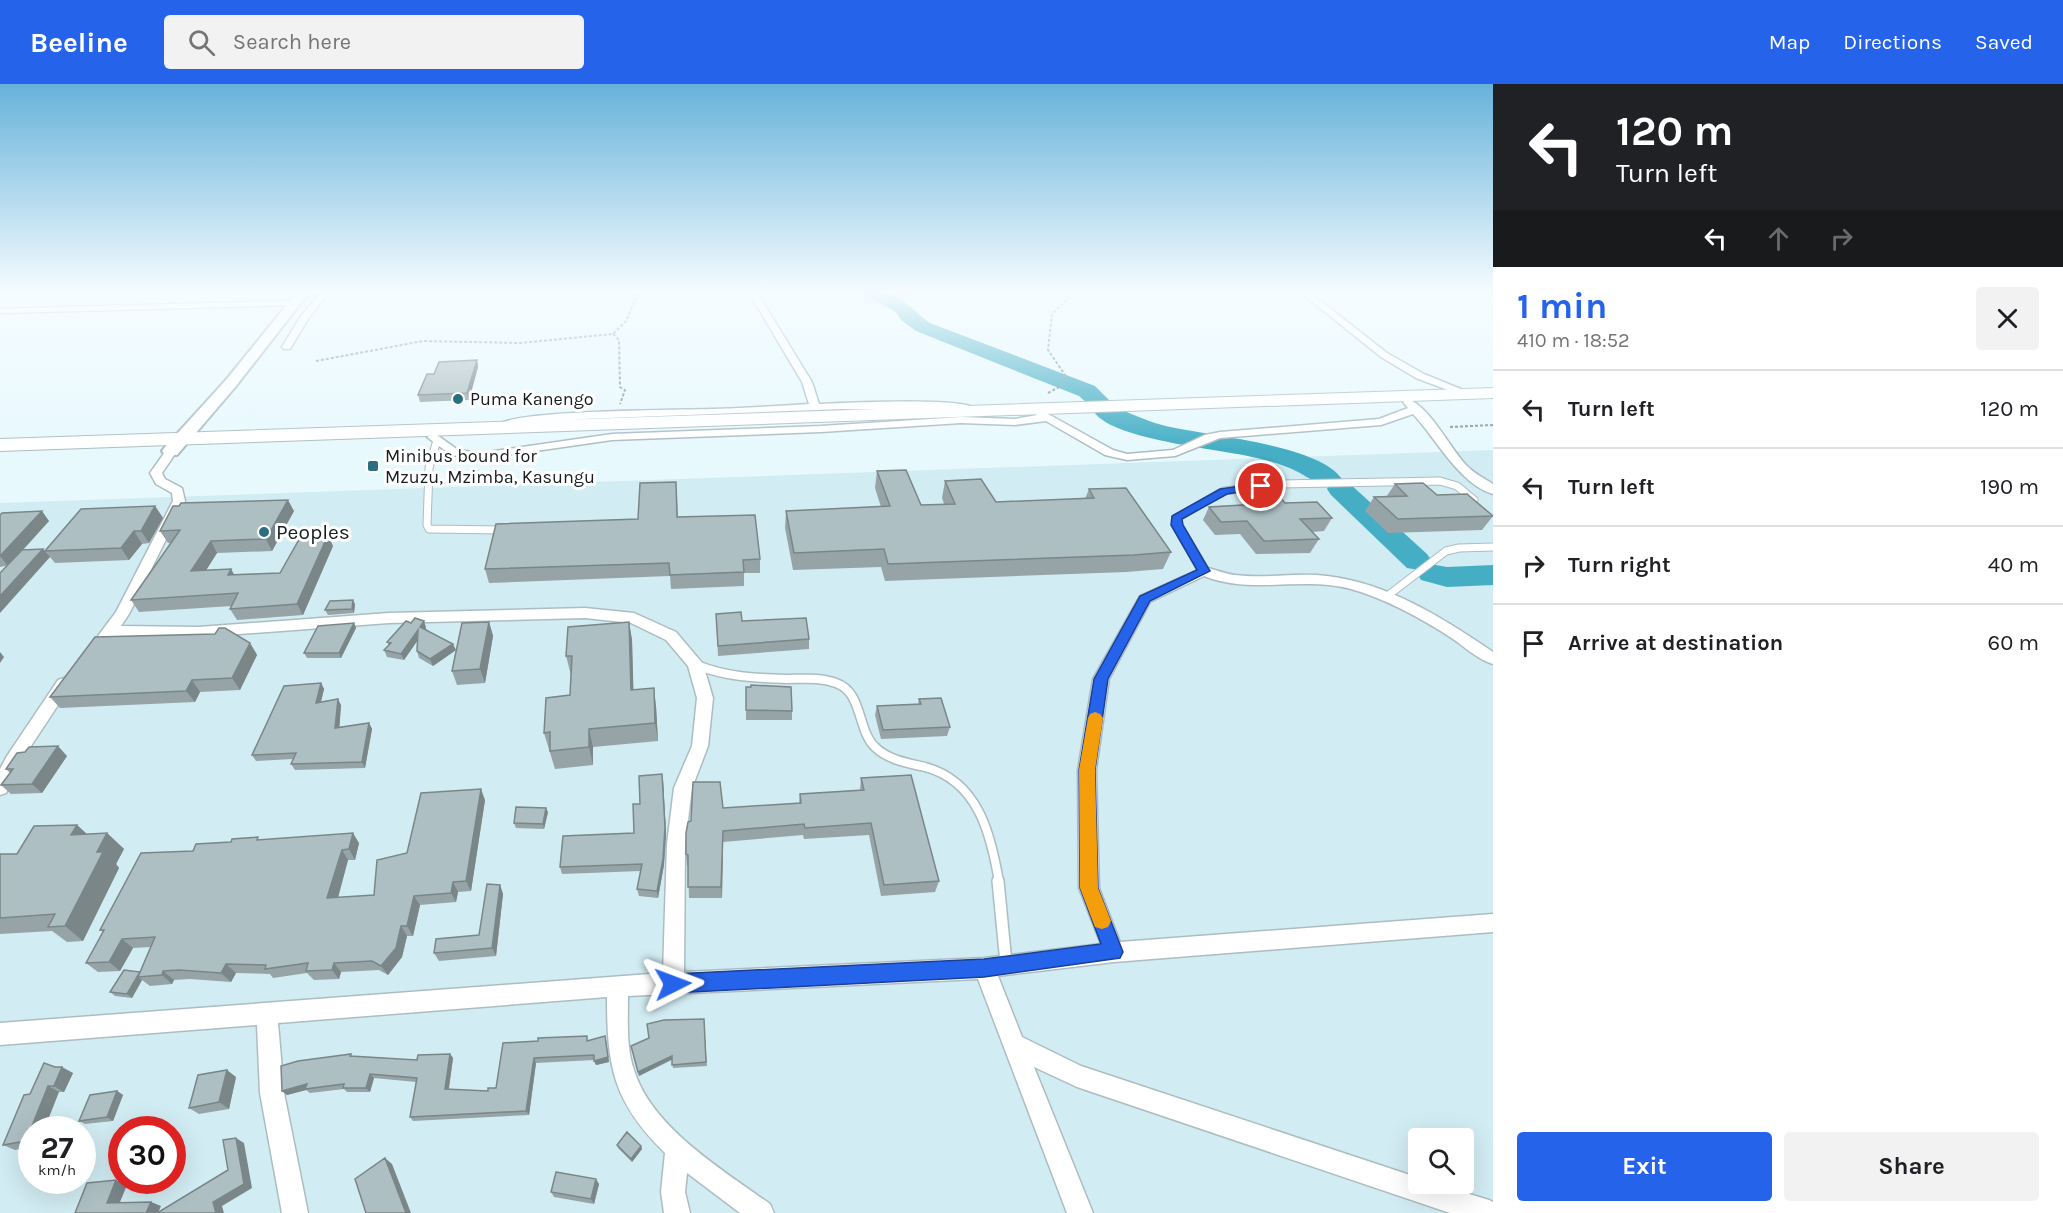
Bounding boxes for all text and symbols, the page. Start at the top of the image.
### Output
search box [164,15,584,69]
text: Beeline [30,26,128,59]
icon: search [185,26,218,59]
text: Search here [233,29,351,55]
text: Map [1769,30,1810,54]
text: Directions [1843,30,1942,54]
text: Saved [1975,30,2033,54]
text: 120 m [1616,106,1733,156]
icon: left [1517,108,1595,186]
text: Turn left [1616,157,1717,189]
icon: left [1699,222,1732,255]
icon: ahead [1762,222,1795,255]
icon: right [1825,222,1858,255]
text: 1 min [1517,285,1607,327]
button: close [1976,287,2039,350]
text: 410 m · 18:52 [1517,329,1630,352]
place label: Puma Kanengo [470,388,594,410]
marker: Puma Kanengo [451,392,465,406]
icon: left [1517,393,1550,426]
text: Turn left [1568,396,1655,422]
text: 120 m [1980,396,2039,422]
place label: Minibus bound for Mzuzu, Mzimba, Kasungu [385,445,595,488]
marker: Minibus bound for Mzuzu, Mzimba, Kasungu [366,459,380,473]
pin [1235,460,1286,511]
icon: arrive [1244,469,1277,502]
icon: left [1517,471,1550,504]
text: Turn left [1568,474,1655,500]
text: 190 m [1980,474,2039,500]
place label: Peoples [276,520,350,544]
marker: Peoples [257,525,271,539]
icon: right [1517,549,1550,582]
text: Turn right [1568,552,1671,578]
text: 40 m [1988,552,2039,578]
icon: arrive [1517,627,1550,660]
text: Arrive at destination [1568,630,1783,656]
text: 60 m [1988,630,2039,656]
position arrow [641,952,705,1016]
speed limit sign: 30 [108,1116,186,1194]
map controls [1408,1128,1474,1194]
button: search [1408,1128,1474,1194]
text: 27 [40,1130,74,1166]
button: Exit [1517,1132,1772,1201]
button: Share [1784,1132,2039,1201]
text: km/h [38,1161,76,1179]

